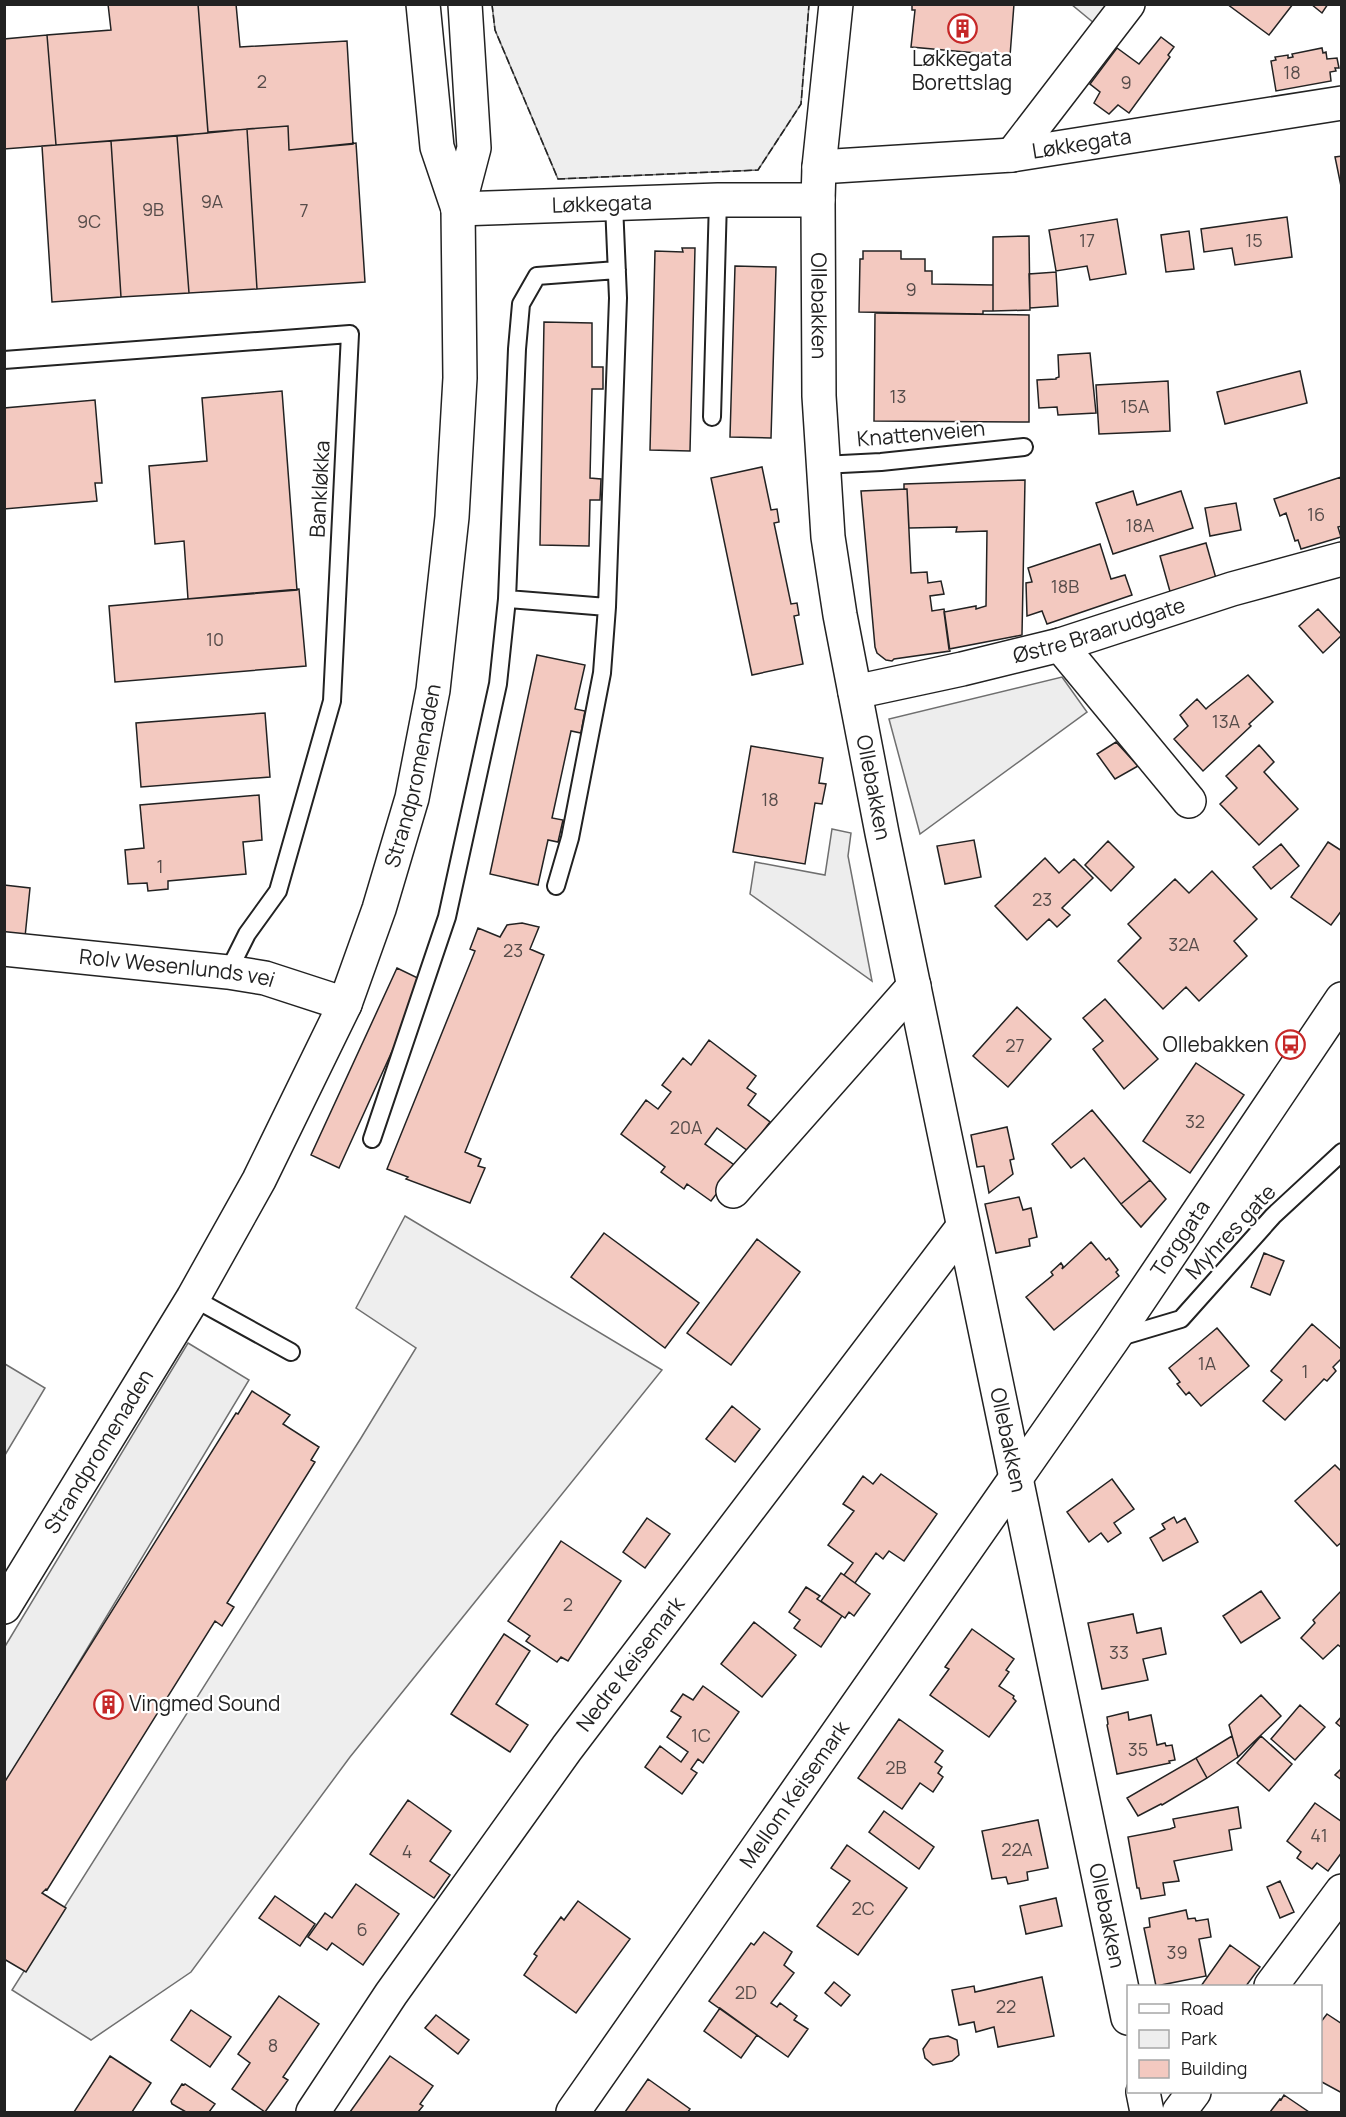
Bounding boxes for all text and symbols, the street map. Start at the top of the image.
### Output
building icon: Løkkegata Borettslag [946,12,978,44]
place label: Løkkegata Borettslag [912,44,1012,96]
house number: 18 [1283,60,1301,84]
house number: 2 [257,69,267,93]
house number: 9 [1120,70,1132,94]
street label: Løkkegata [1030,121,1133,165]
street label: Løkkegata [551,187,652,219]
house number: 9A [201,189,224,213]
house number: 9B [142,197,164,221]
house number: 7 [299,198,309,222]
house number: 9C [77,209,101,233]
house number: 17 [1079,228,1095,252]
house number: 15 [1245,228,1263,252]
street label: Ollebakken [805,253,834,359]
house number: 9 [905,277,917,301]
house number: 13 [890,384,906,408]
house number: 15A [1121,394,1150,418]
street label: Knattenveien [856,413,986,453]
street label: Bankløkka [302,440,336,538]
house number: 16 [1307,502,1325,526]
house number: 18A [1126,513,1155,537]
house number: 18B [1051,574,1079,598]
street label: Østre Braarudgate [1010,590,1189,669]
house number: 10 [206,627,224,651]
street label: Strandpromenaden [377,681,447,871]
house number: 13A [1212,709,1241,733]
street label: Ollebakken [850,732,898,842]
house number: 18 [761,787,779,811]
house number: 1 [156,854,164,878]
house number: 23 [1032,887,1052,911]
house number: 32A [1168,932,1200,956]
house number: 23 [503,938,523,962]
street label: Rolv Wesenlunds vei [78,942,279,993]
bus stop icon: Ollebakken [1274,1029,1306,1061]
place label: Ollebakken [1163,1030,1269,1058]
house number: 27 [1005,1033,1025,1057]
house number: 32 [1185,1109,1205,1133]
house number: 20A [670,1115,703,1139]
street label: Myhres gate [1179,1178,1282,1285]
street label: Torggata [1144,1194,1216,1282]
house number: 1A [1198,1351,1217,1375]
house number: 1 [1301,1359,1309,1383]
street label: Strandpromenaden [37,1364,159,1539]
street label: Ollebakken [984,1385,1034,1495]
street label: Nedre Keisemark [570,1590,690,1737]
house number: 2 [563,1592,573,1616]
house number: 33 [1109,1640,1129,1664]
building icon: Vingmed Sound [92,1688,124,1720]
place label: Vingmed Sound [129,1689,280,1717]
street label: Mellom Keisemark [733,1715,855,1873]
house number: 1C [691,1723,711,1747]
house number: 35 [1128,1737,1148,1761]
house number: 2B [885,1755,907,1779]
house number: 41 [1310,1823,1328,1847]
house number: 22A [1001,1837,1033,1861]
house number: 4 [402,1839,412,1863]
street label: Ollebakken [1083,1860,1132,1970]
house number: 2C [851,1896,875,1920]
house number: 6 [356,1917,368,1941]
house number: 39 [1166,1940,1188,1964]
house number: 2D [735,1980,757,2004]
legend [1127,1985,1322,2093]
house number: 22 [996,1994,1016,2018]
text: Road [1181,1996,1224,2020]
text: Park [1181,2026,1218,2050]
house number: 8 [268,2033,278,2057]
text: Building [1181,2056,1247,2080]

